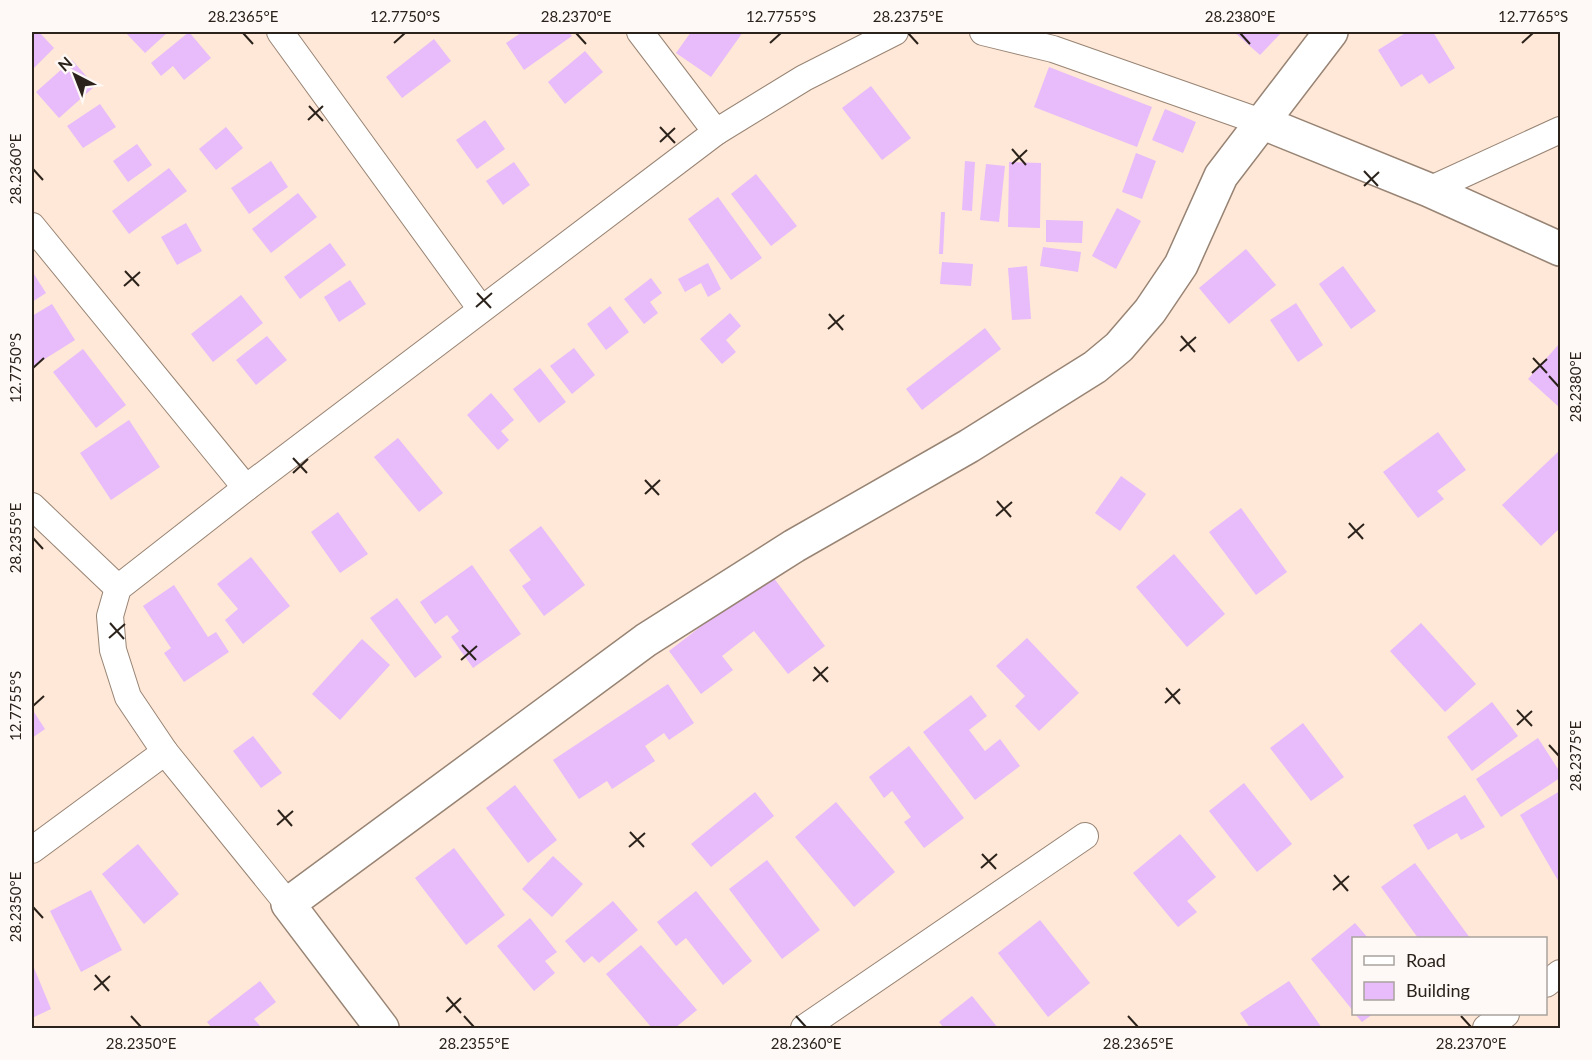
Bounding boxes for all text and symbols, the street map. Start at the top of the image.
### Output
text: 28.2365°E [208,7,278,25]
text: 12.7750°S [370,7,440,25]
text: 28.2370°E [541,7,611,25]
text: 12.7755°S [746,7,816,25]
text: 28.2375°E [873,7,943,25]
text: 28.2380°E [1205,7,1275,25]
text: 12.7765°S [1498,7,1568,25]
north arrow [45,45,105,105]
text: N [54,52,76,75]
text: 28.2360°E [6,134,24,204]
text: 12.7750°S [6,333,24,403]
text: 28.2380°E [1566,352,1584,422]
text: 28.2355°E [6,503,24,573]
text: 12.7755°S [6,671,24,741]
text: 28.2375°E [1566,721,1584,791]
text: 28.2350°E [6,872,24,942]
legend [1352,937,1547,1015]
text: Road [1406,949,1446,971]
text: Building [1406,979,1470,1001]
text: 28.2350°E [106,1034,176,1052]
text: 28.2355°E [439,1034,509,1052]
text: 28.2360°E [771,1034,841,1052]
text: 28.2365°E [1103,1034,1173,1052]
text: 28.2370°E [1436,1034,1506,1052]

